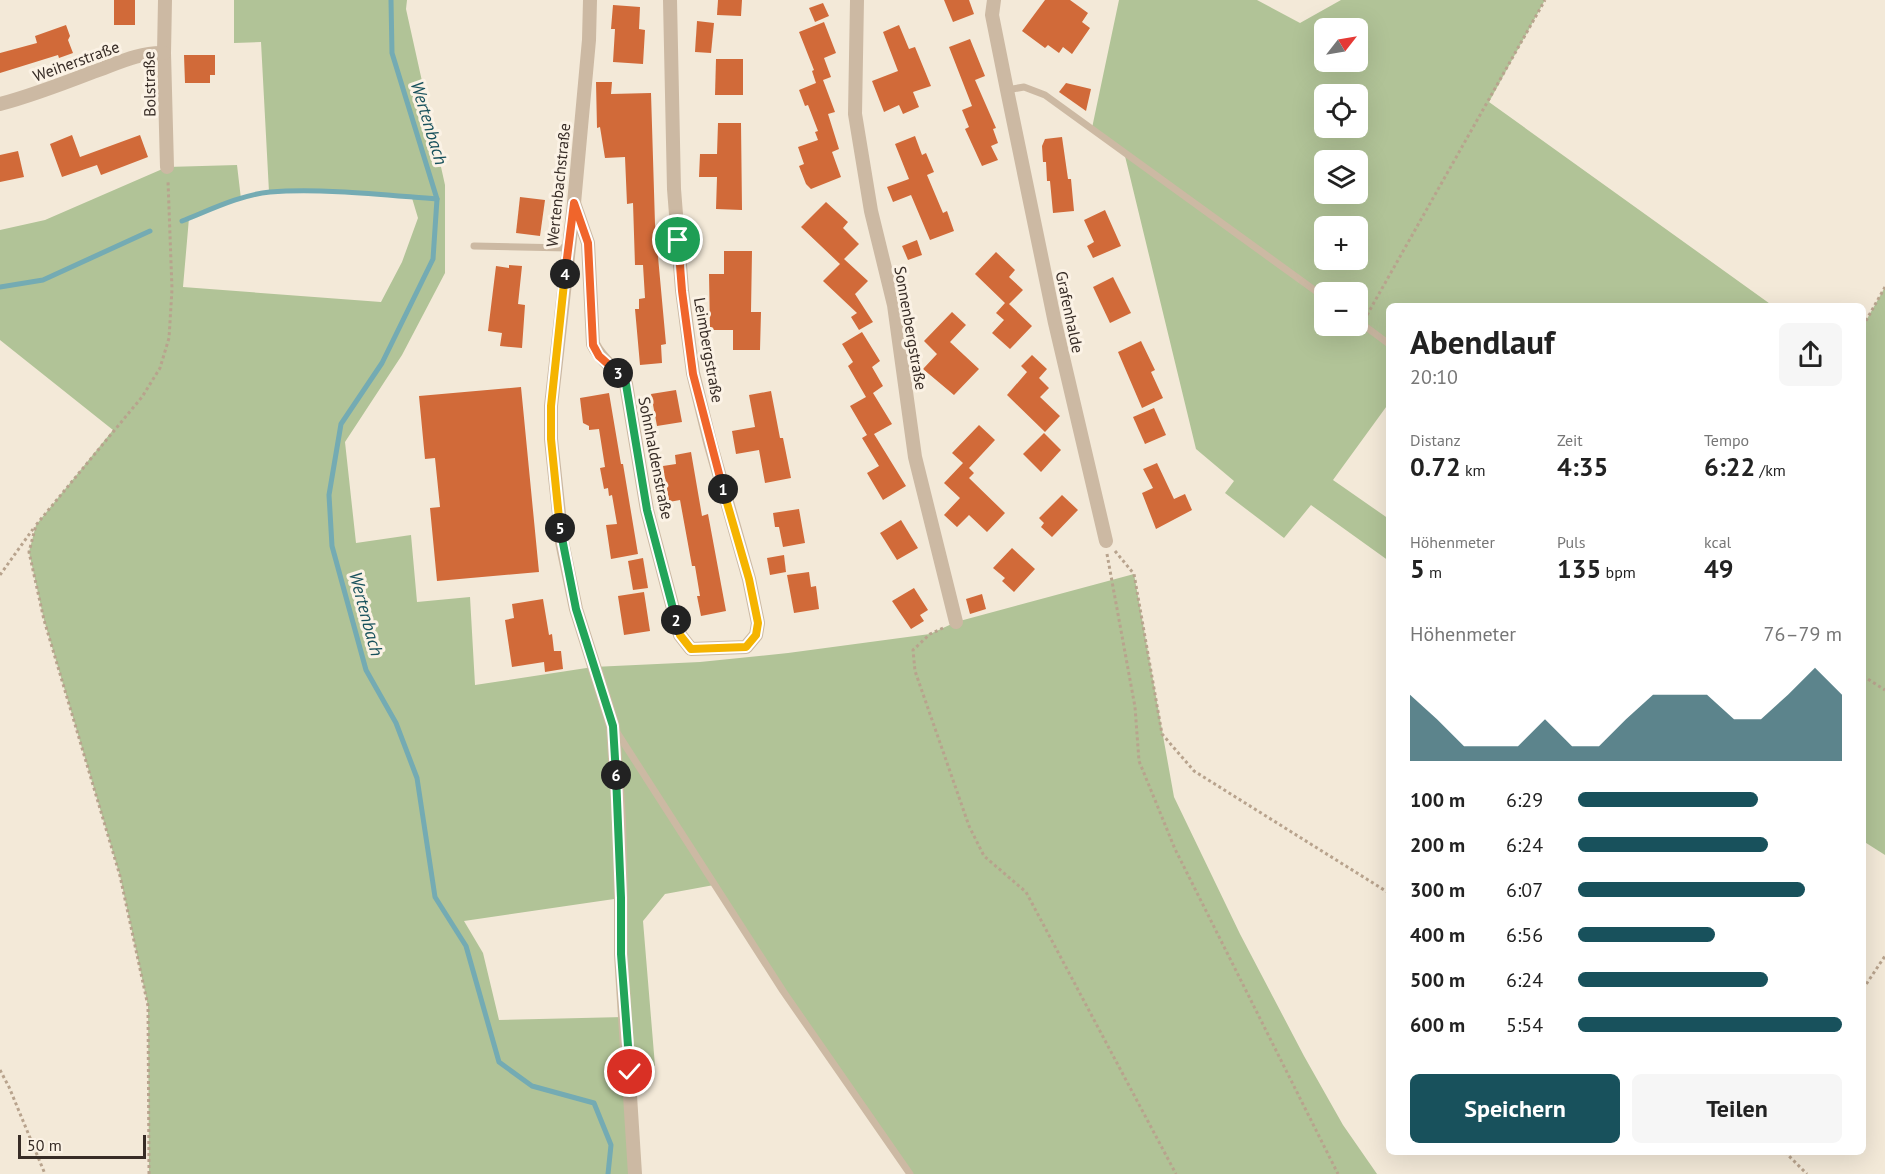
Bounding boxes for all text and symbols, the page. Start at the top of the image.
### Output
north arrow [1314,18,1368,72]
map controls [1314,18,1368,336]
street label: Weiherstraße [30,36,122,86]
street label: Bolstraße [138,51,160,117]
water label: Wertenbach [406,78,453,168]
button: locate [1314,84,1368,138]
street label: Wertenbachstraße [542,122,574,248]
button: layers [1314,150,1368,204]
pin [652,214,703,265]
button: + [1314,216,1368,270]
icon: arrive [661,223,694,256]
pin: 4 [550,259,580,289]
text: 4 [560,264,570,284]
street label: Sonnenbergstraße [890,265,932,391]
street label: Grafenhalde [1052,269,1088,355]
button: − [1314,282,1368,336]
street label: Leimbergstraße [690,296,728,404]
text: Abendlauf [1410,320,1555,363]
button: share [1779,323,1842,386]
pin: 3 [603,358,633,388]
text: 3 [613,363,623,383]
text: 20:10 [1410,364,1458,390]
street label: Sohnhaldenstraße [634,395,678,521]
text: Distanz [1410,430,1461,450]
text: Zeit [1557,430,1583,450]
text: Tempo [1704,430,1749,450]
text: 0.72 [1410,450,1461,483]
text: 4:35 [1557,450,1608,483]
text: 6:22 [1704,450,1755,483]
text: km [1461,460,1486,480]
text: /km [1755,460,1786,480]
pin: 1 [708,474,738,504]
text: 1 [718,479,728,499]
pin: 5 [545,513,575,543]
text: 5 [555,518,565,538]
text: Höhenmeter [1410,532,1495,552]
text: Puls [1557,532,1585,552]
text: kcal [1704,532,1731,552]
text: 5 [1410,552,1425,585]
text: 135 [1557,552,1601,585]
text: 49 [1704,552,1733,585]
text: m [1425,562,1442,582]
text: bpm [1601,562,1636,582]
water label: Wertenbach [344,569,389,659]
pin: 2 [661,605,691,635]
text: 2 [671,610,681,630]
text: Höhenmeter [1410,621,1516,647]
text: 76–79 m [1764,621,1842,647]
pin: 6 [601,760,631,790]
text: 6 [611,765,621,785]
text: 100 m [1410,787,1465,813]
text: 6:29 [1506,787,1543,813]
text: 200 m [1410,832,1465,858]
text: 6:24 [1506,832,1543,858]
text: 300 m [1410,877,1465,903]
text: 6:07 [1506,877,1543,903]
text: 400 m [1410,922,1465,948]
text: 6:56 [1506,922,1543,948]
text: 500 m [1410,967,1465,993]
text: 6:24 [1506,967,1543,993]
text: 600 m [1410,1012,1465,1038]
text: 5:54 [1506,1012,1543,1038]
pin [604,1046,655,1097]
icon: check [613,1055,646,1088]
button: Speichern [1410,1074,1620,1143]
button: Teilen [1632,1074,1842,1143]
scale bar [18,1132,146,1160]
text: 50 m [27,1135,62,1155]

